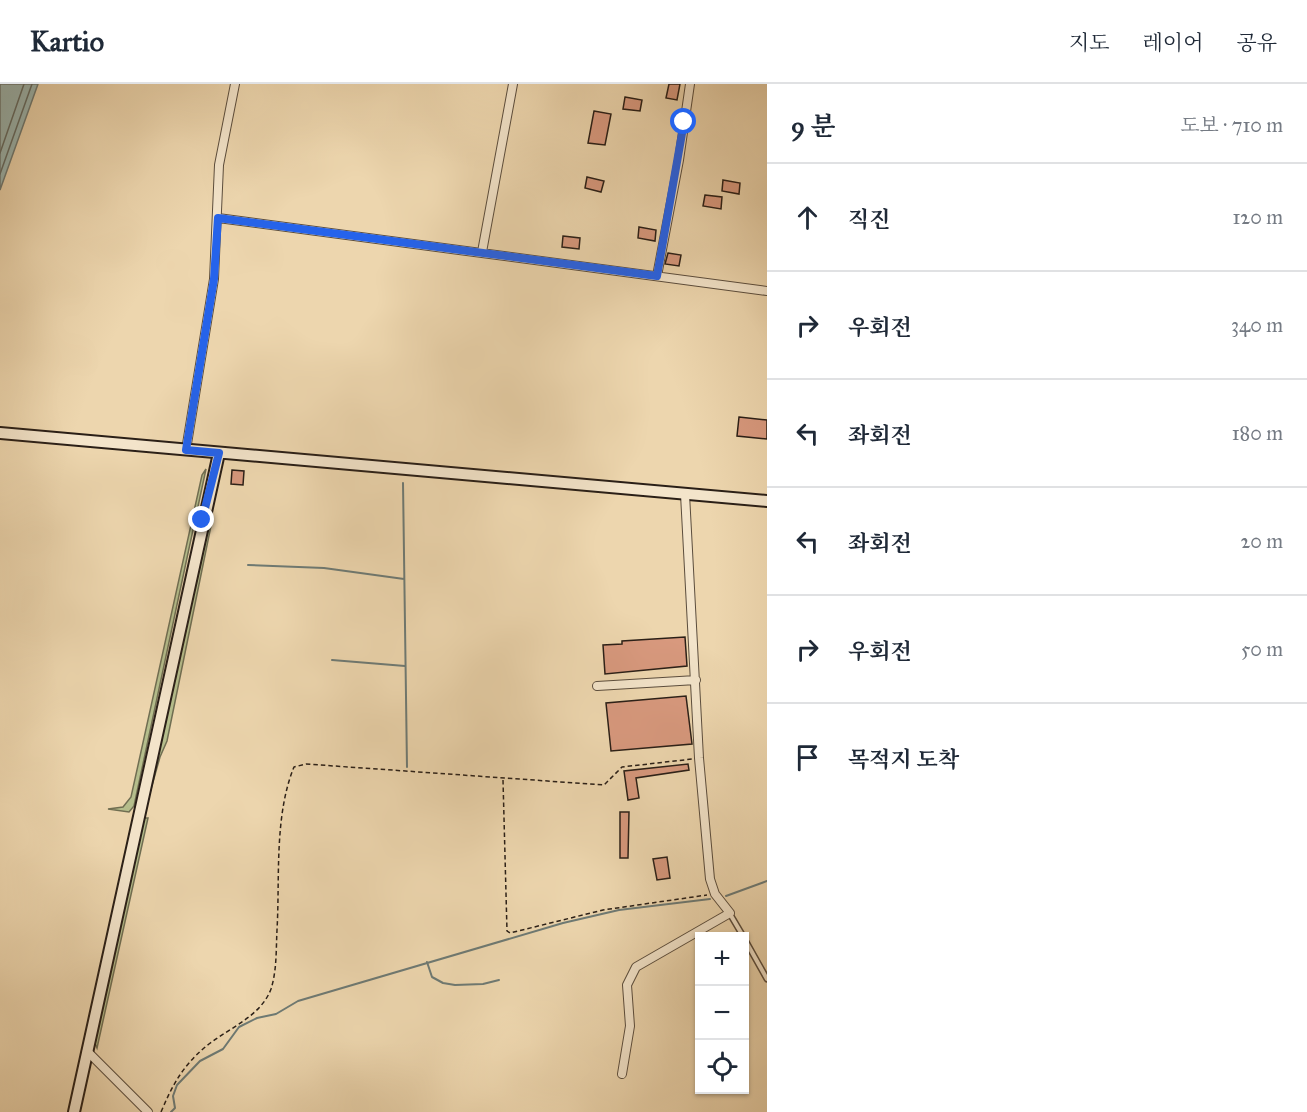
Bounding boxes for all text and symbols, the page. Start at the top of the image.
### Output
text: Kartio [30,24,104,59]
text: 지도 [1069,30,1110,56]
text: 레이어 [1143,30,1203,56]
text: 공유 [1236,30,1277,56]
route start [670,108,696,134]
text: 9 분 [791,110,836,142]
text: 도보 · 710 m [1180,113,1283,137]
icon: ahead [791,201,824,234]
text: 120 m [1232,205,1283,229]
text: 직진 [848,206,891,233]
icon: right [791,309,824,342]
text: 340 m [1231,313,1283,337]
text: 우회전 [848,314,912,341]
icon: left [791,417,824,450]
text: 180 m [1232,421,1283,445]
text: 좌회전 [848,422,912,449]
route end [188,506,214,532]
icon: left [791,525,824,558]
text: 20 m [1240,529,1283,553]
text: 좌회전 [848,530,912,557]
icon: right [791,633,824,666]
text: 50 m [1241,637,1283,661]
text: 우회전 [848,638,912,665]
icon: arrive [791,741,824,774]
text: 목적지 도착 [848,746,959,773]
map controls [695,932,749,1094]
button: + [695,932,749,986]
button: − [695,986,749,1040]
button: locate [695,1040,749,1094]

